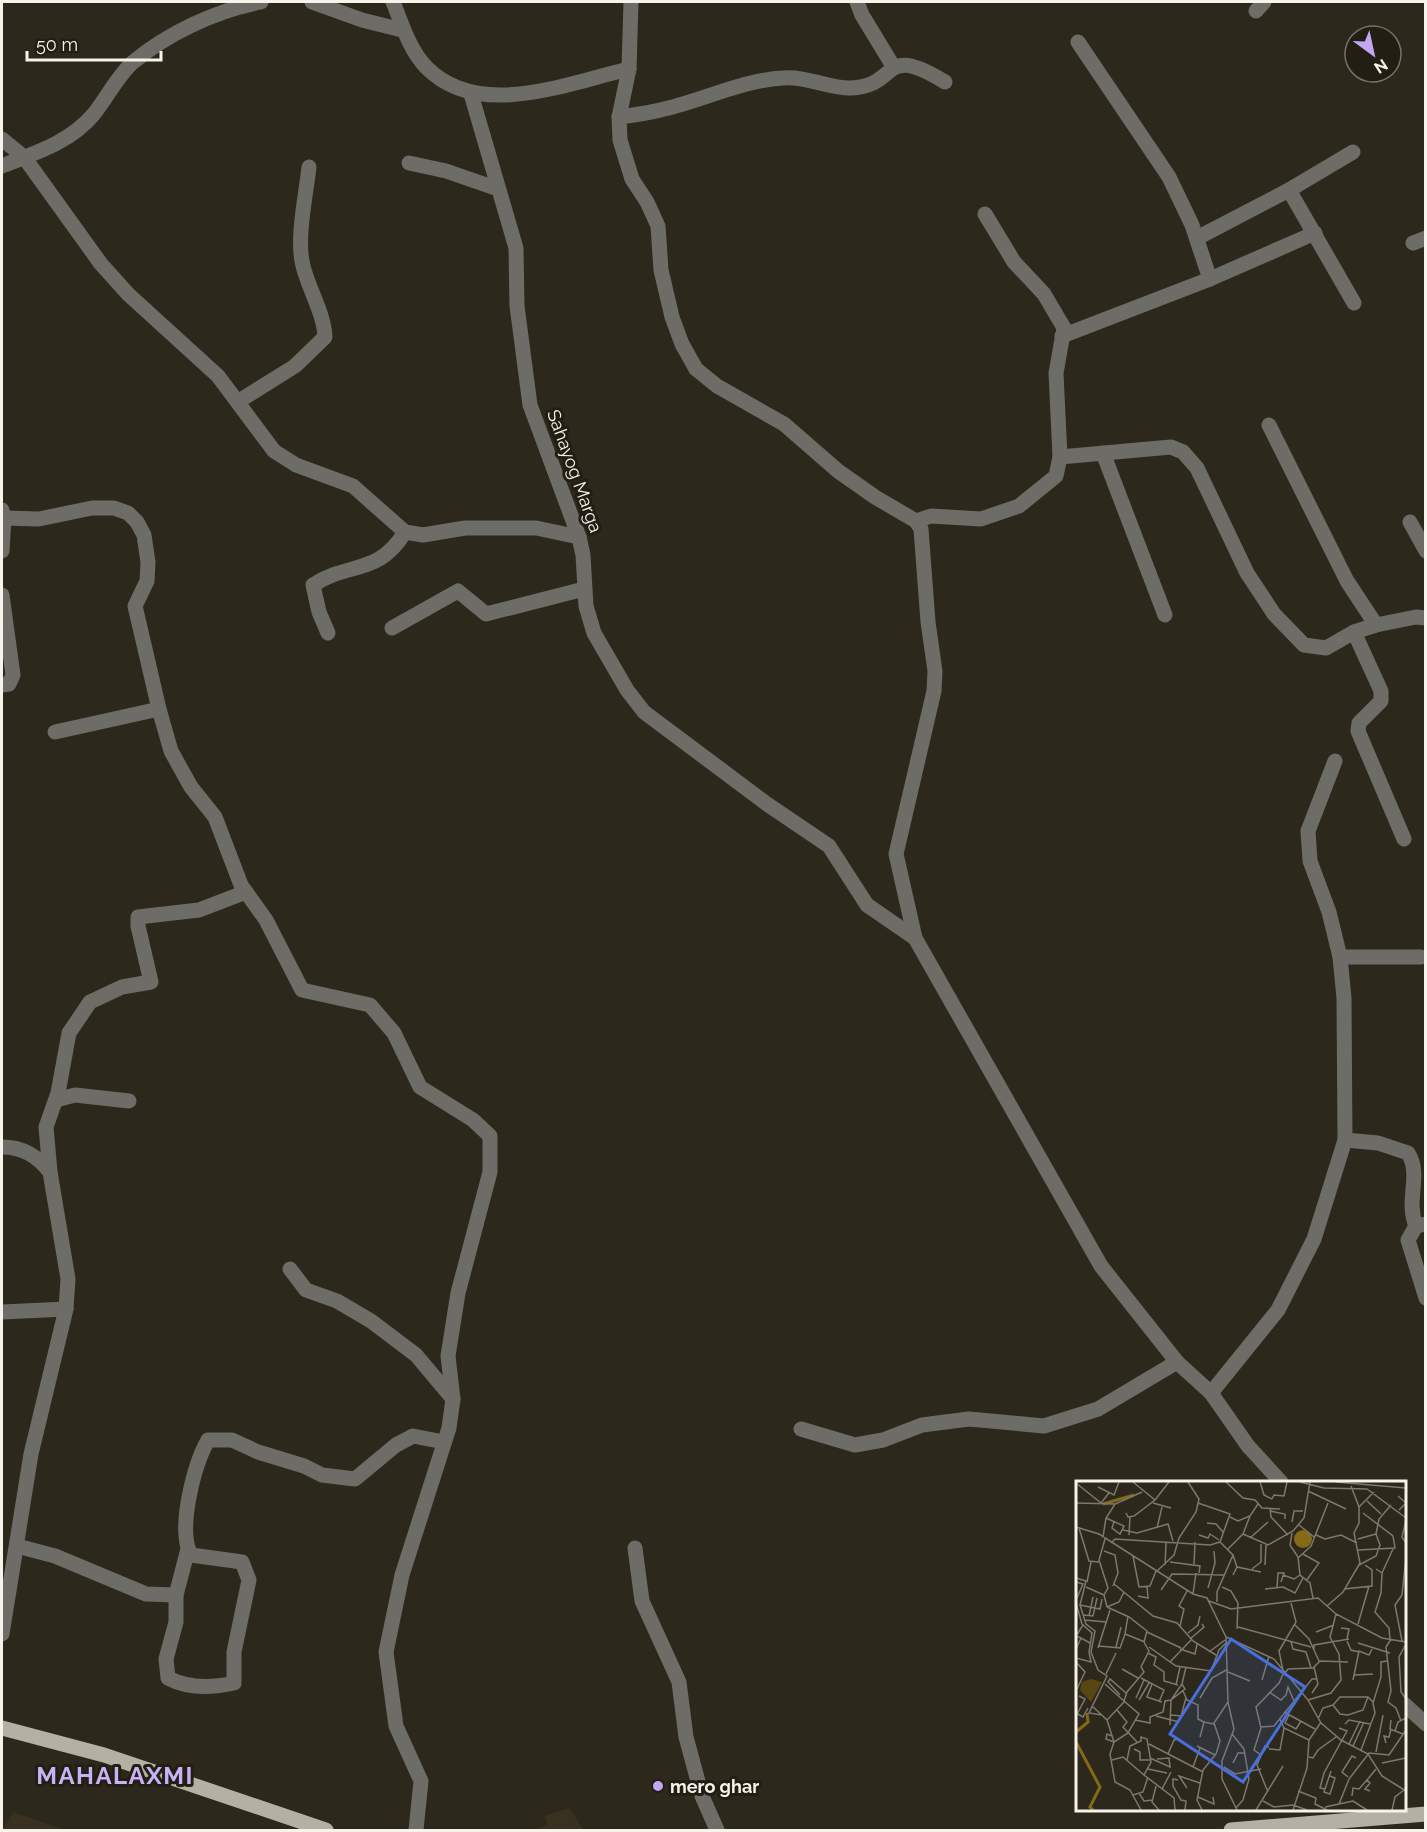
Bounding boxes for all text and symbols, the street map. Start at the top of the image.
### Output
scale bar [27,24,160,62]
north arrow [1343,24,1403,84]
text: 50 m [36,34,78,55]
text: N [1371,55,1391,77]
street label: Sahayog Marga [543,407,607,535]
inset map [1076,1481,1406,1811]
district label: MAHALAXMI [36,1761,194,1790]
place label: mero ghar [670,1776,759,1797]
marker: mero ghar [651,1779,665,1793]

